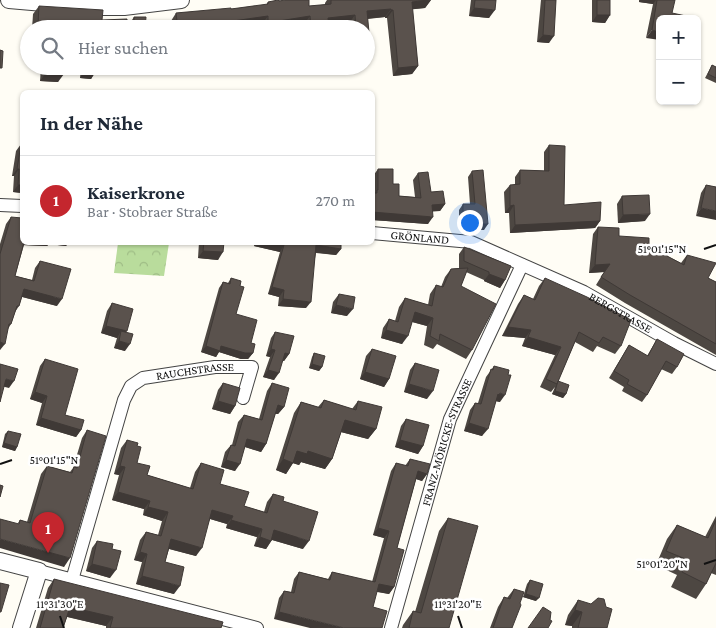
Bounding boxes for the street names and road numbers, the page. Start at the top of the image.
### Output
street label: GRÖNLAND [390,228,450,247]
street label: BERGSTRASSE [587,289,655,336]
street label: RAUCHSTRASSE [155,360,235,383]
street label: FRANZ-MÖRICKE-STRASSE [419,376,475,508]

